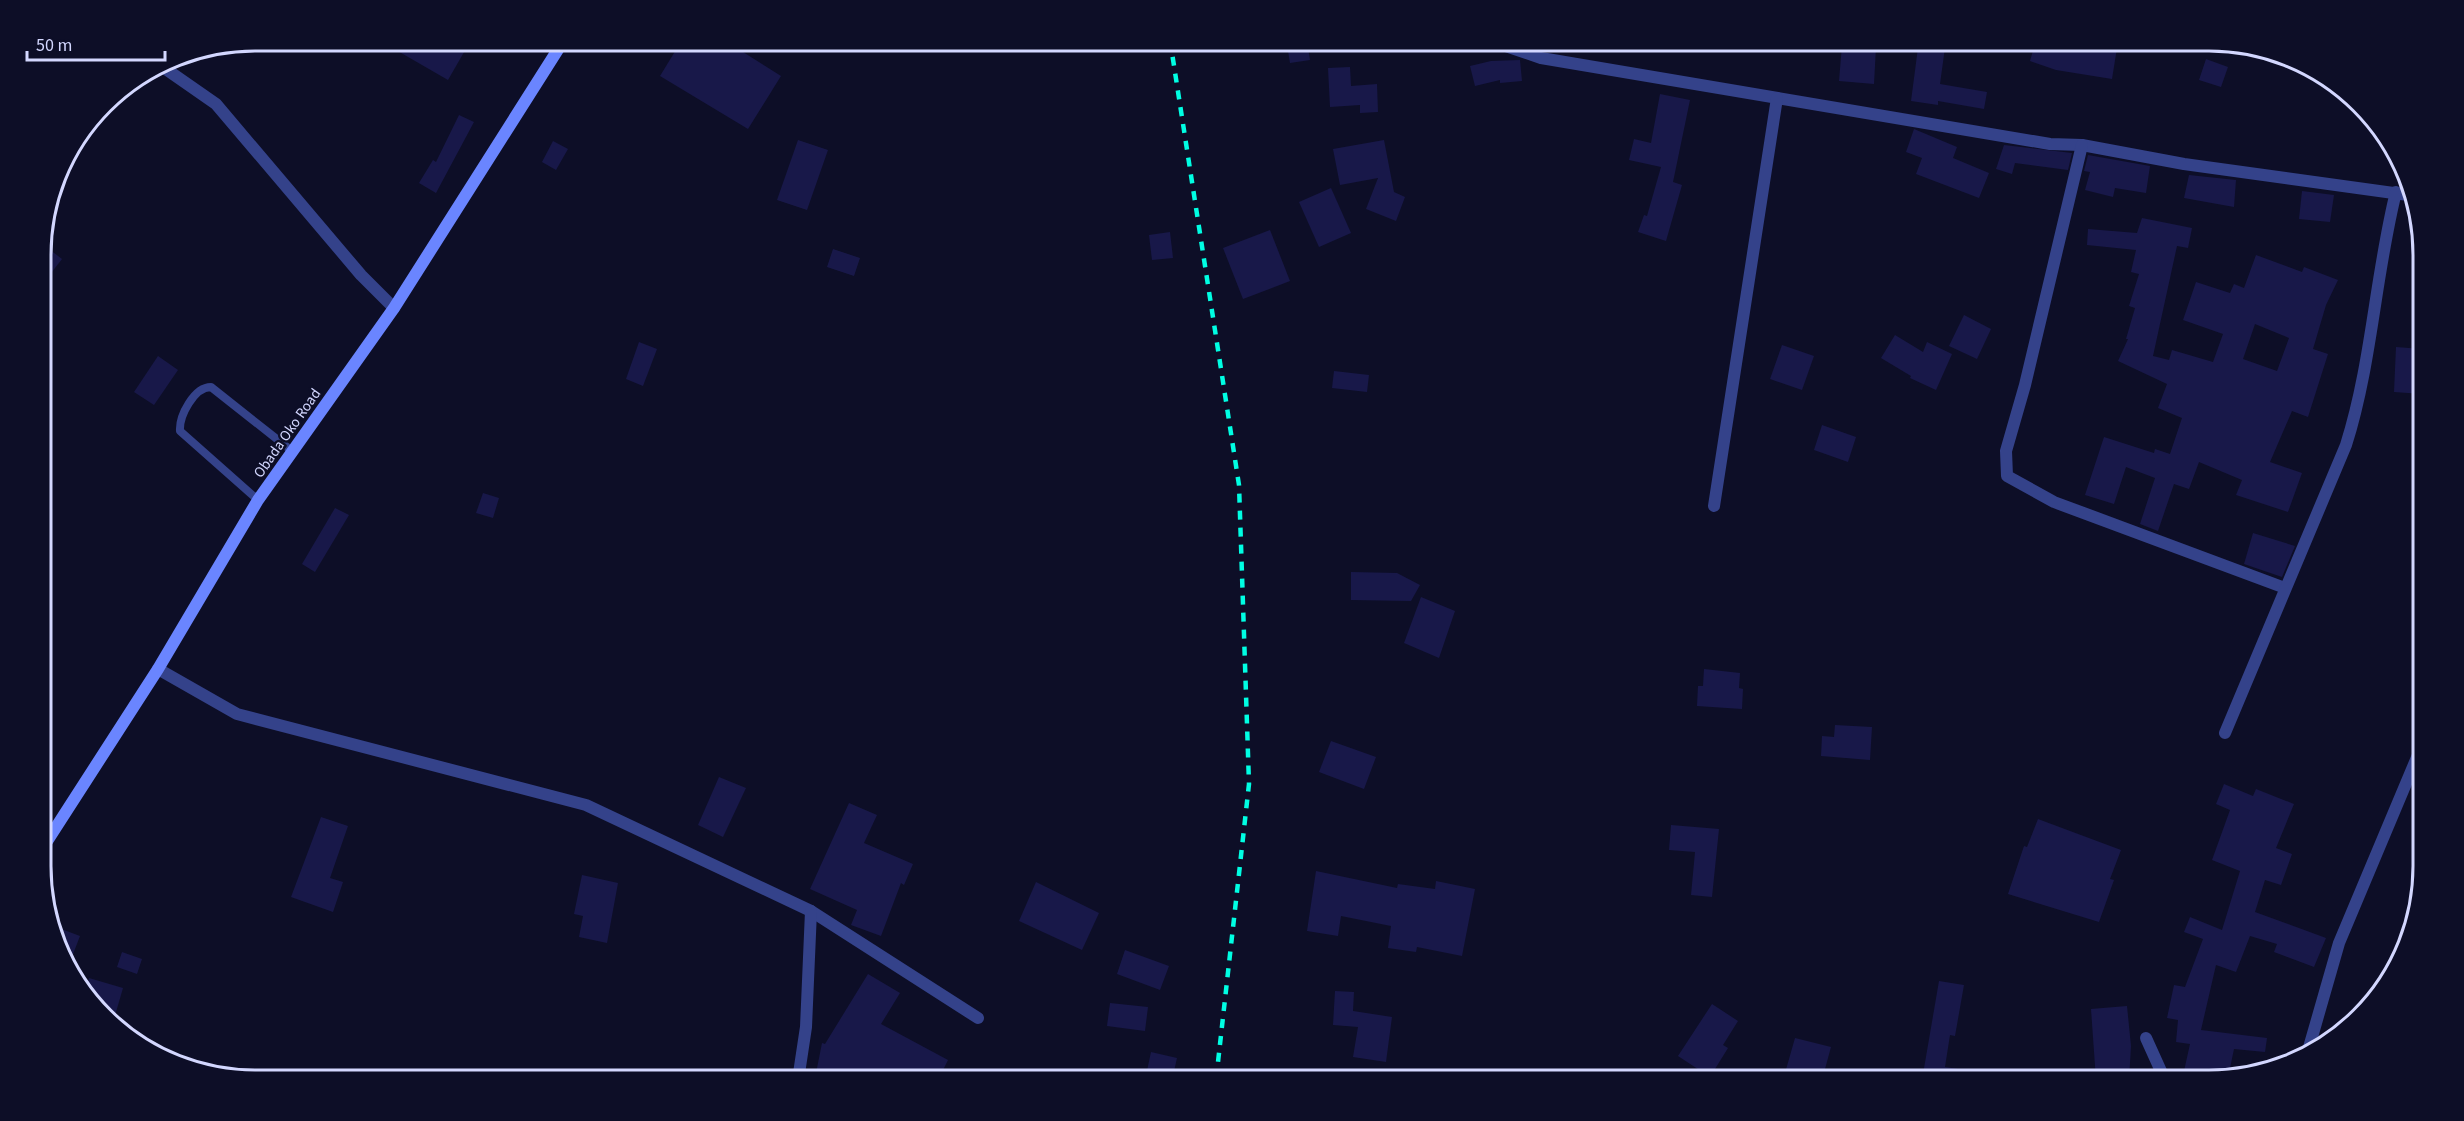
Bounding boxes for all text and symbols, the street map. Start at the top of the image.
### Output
scale bar [27,24,165,62]
text: 50 m [36,33,72,58]
street label: Obada Oko Road [249,384,326,482]

